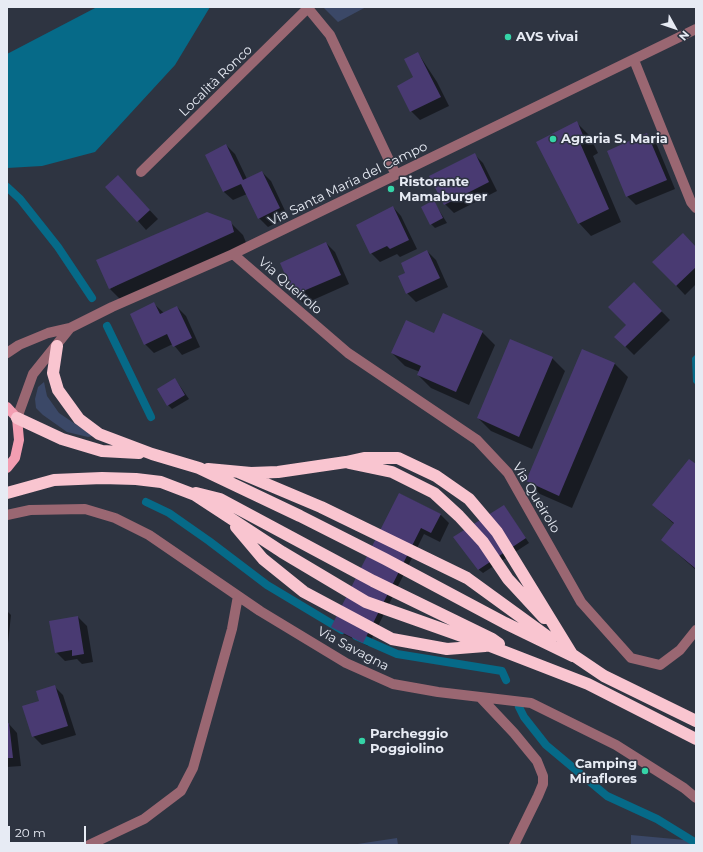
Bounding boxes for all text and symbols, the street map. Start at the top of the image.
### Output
north arrow [655,8,695,48]
text: N [676,28,692,44]
place label: AVS vivai [516,29,578,45]
marker: AVS vivai [503,32,513,42]
street label: Località Ronco [176,42,256,120]
place label: Agraria S. Maria [561,131,668,147]
marker: Agraria S. Maria [548,134,558,144]
street label: Via Santa Maria del Campo [266,139,430,229]
place label: Ristorante Mamaburger [399,174,487,205]
marker: Ristorante Mamaburger [386,184,396,194]
street label: Via Queirolo [255,254,325,318]
street label: Via Queirolo [509,460,563,536]
street label: Via Savagna [315,624,391,674]
place label: Parcheggio Poggiolino [370,726,448,757]
marker: Parcheggio Poggiolino [357,736,367,746]
place label: Camping Miraflores [570,756,637,787]
marker: Camping Miraflores [640,766,650,776]
scale bar [10,818,88,844]
text: 20 m [15,825,46,840]

